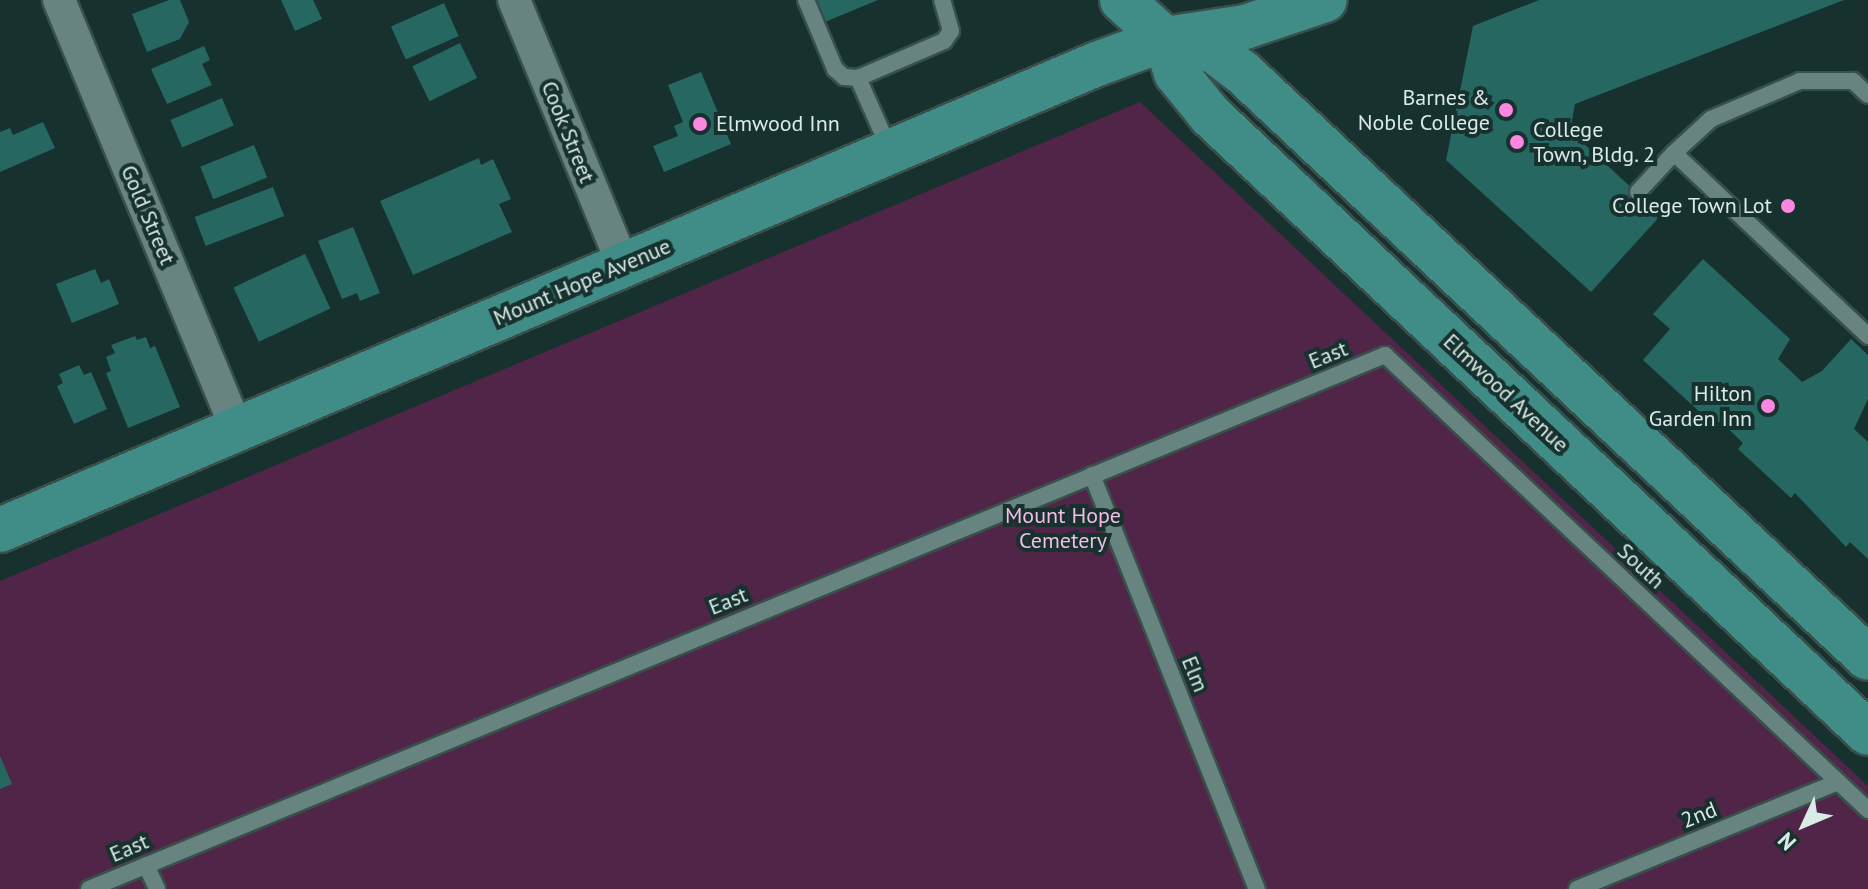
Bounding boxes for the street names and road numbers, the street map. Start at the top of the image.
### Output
street label: Cook Street [536,77,600,187]
street label: Gold Street [115,161,181,269]
street label: Mount Hope Avenue [489,233,675,331]
street label: Elmwood Avenue [1438,328,1574,458]
street label: East [1305,335,1351,375]
street label: South [1612,538,1670,594]
street label: East [705,581,751,621]
street label: Elm [1176,652,1214,696]
street label: 2nd [1677,796,1721,834]
street label: East [106,828,152,868]

